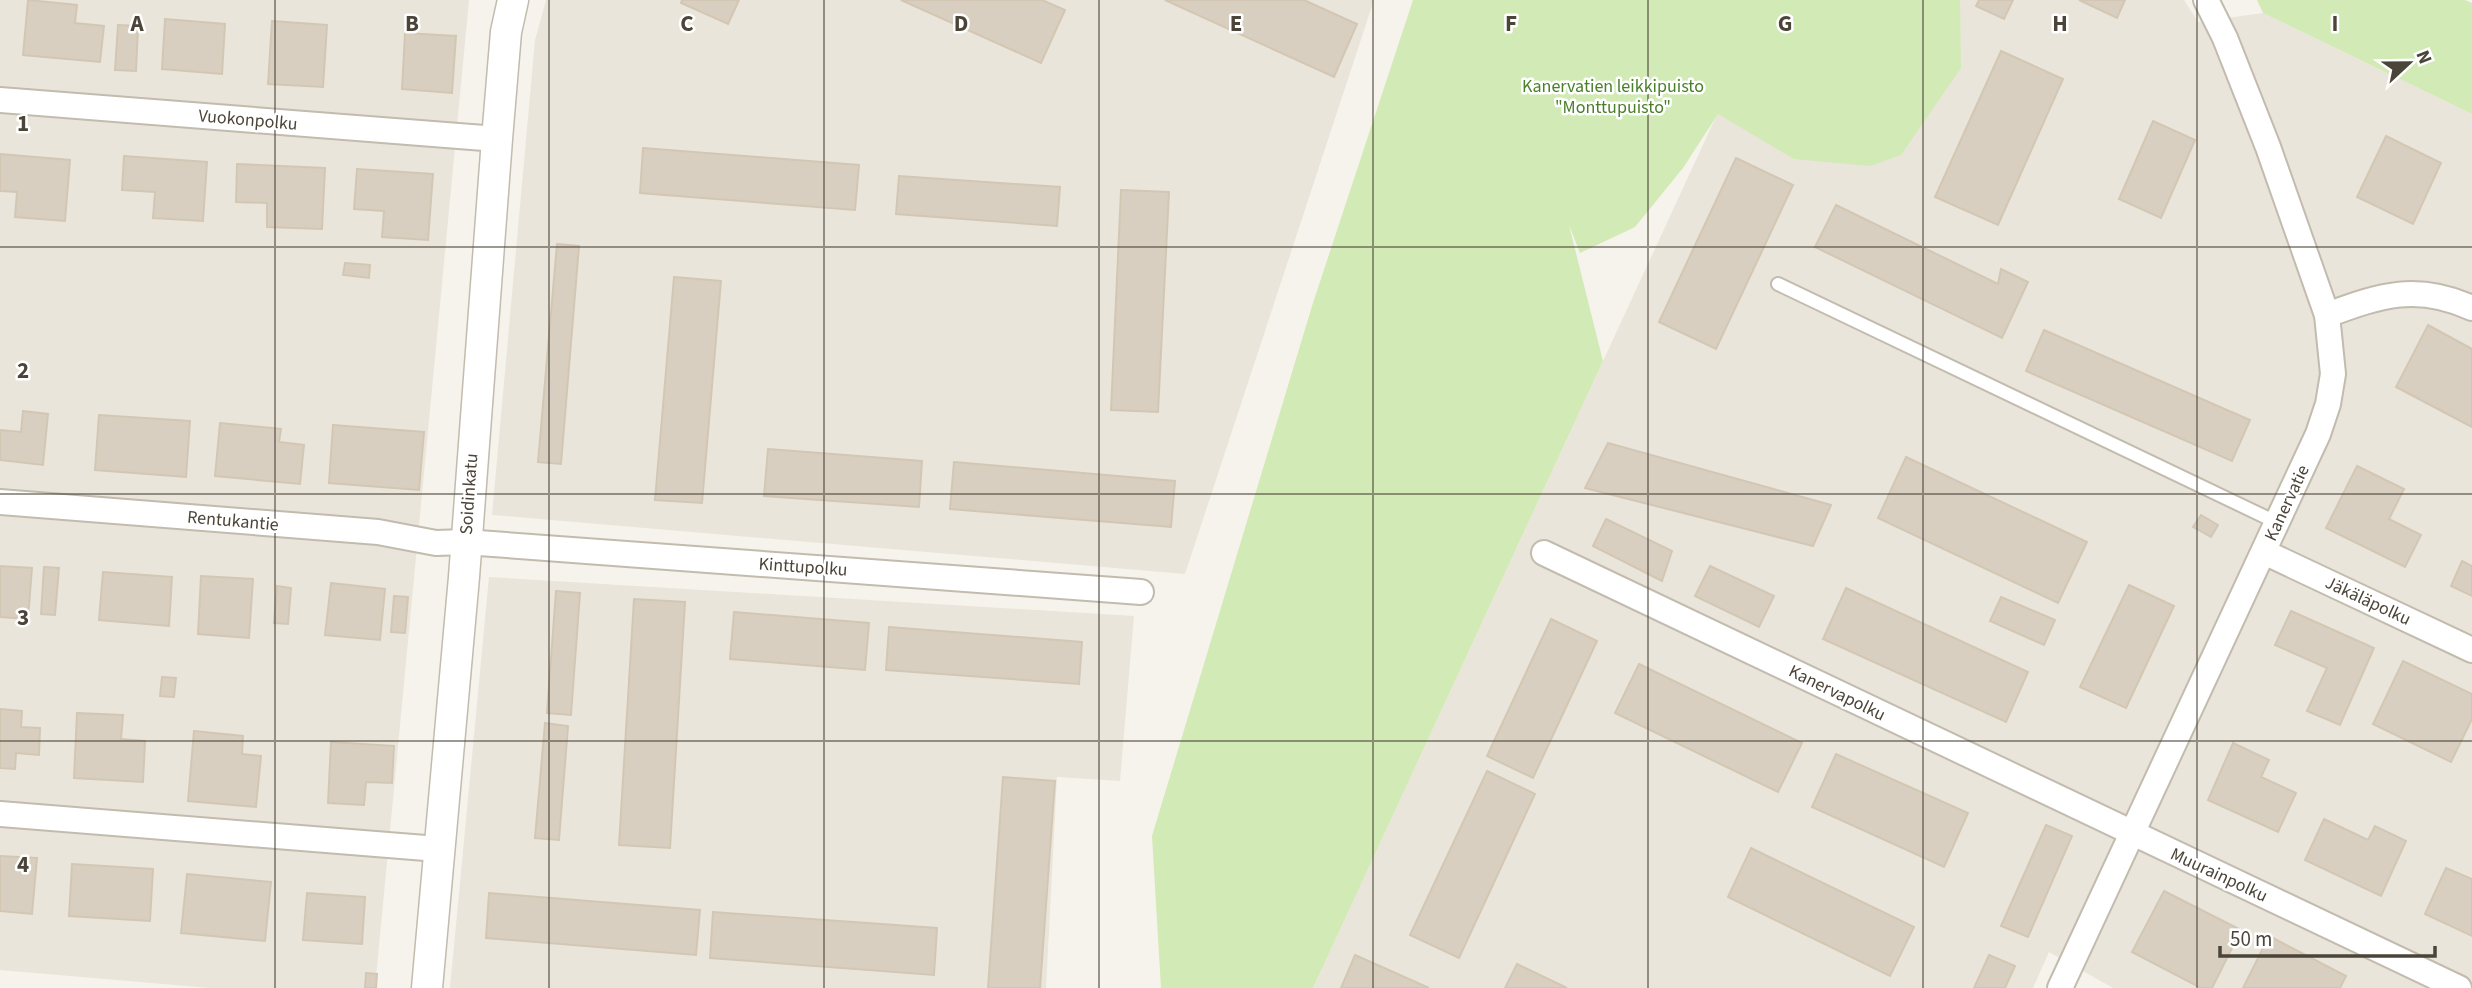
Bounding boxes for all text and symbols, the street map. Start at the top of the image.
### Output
text: A [129,7,144,40]
text: B [405,7,419,40]
text: C [680,7,694,40]
text: D [954,7,968,40]
text: E [1230,7,1242,40]
text: F [1505,7,1517,40]
text: G [1778,7,1792,40]
text: H [2052,7,2068,40]
text: I [2332,7,2338,40]
north arrow [2374,28,2444,98]
text: N [2408,46,2438,68]
park label: Kanervatien leikkipuisto "Monttupuisto" [1522,74,1704,120]
street label: Vuokonpolku [197,103,299,137]
text: 1 [17,107,29,140]
text: 2 [17,354,29,387]
street label: Soidinkatu [454,452,484,536]
street label: Kanervatie [2258,461,2316,545]
street label: Rentukantie [186,505,280,537]
street label: Kinttupolku [758,551,848,583]
street label: Jäkäläpolku [2321,570,2415,632]
text: 3 [17,601,29,634]
street label: Kanervapolku [1784,659,1890,727]
street label: Muurainpolku [2166,842,2272,908]
text: 4 [17,848,29,881]
scale bar [2220,914,2435,958]
text: 50 m [2230,924,2272,954]

